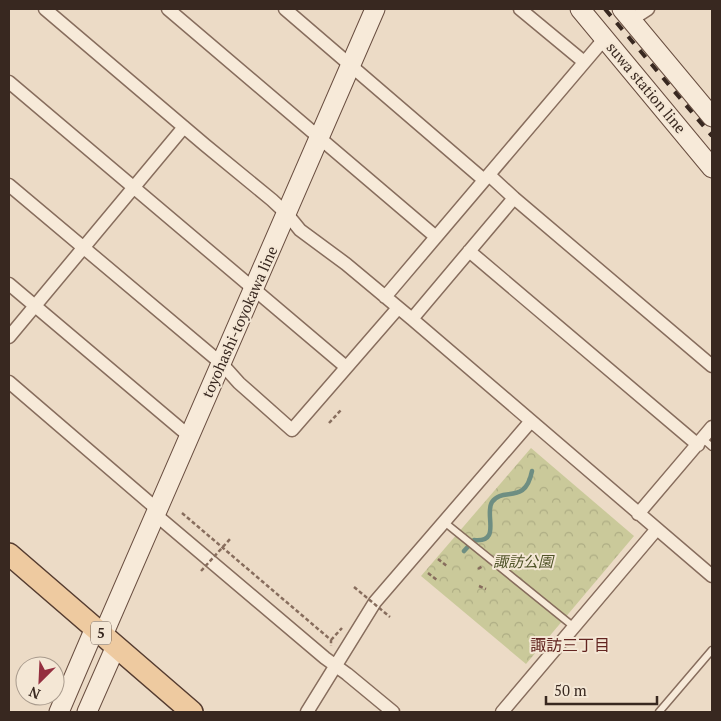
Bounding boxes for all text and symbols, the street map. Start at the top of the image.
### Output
street label: suwa station line [603,38,691,137]
street label: toyohashi-toyokawa line [197,243,282,401]
park label: 諏訪公園 [493,551,555,571]
road number: 5 [91,622,111,644]
district label: 諏訪三丁目 [530,634,610,656]
north arrow [15,656,65,706]
scale bar [546,674,657,706]
text: 50 m [554,680,587,700]
text: N [25,682,43,704]

